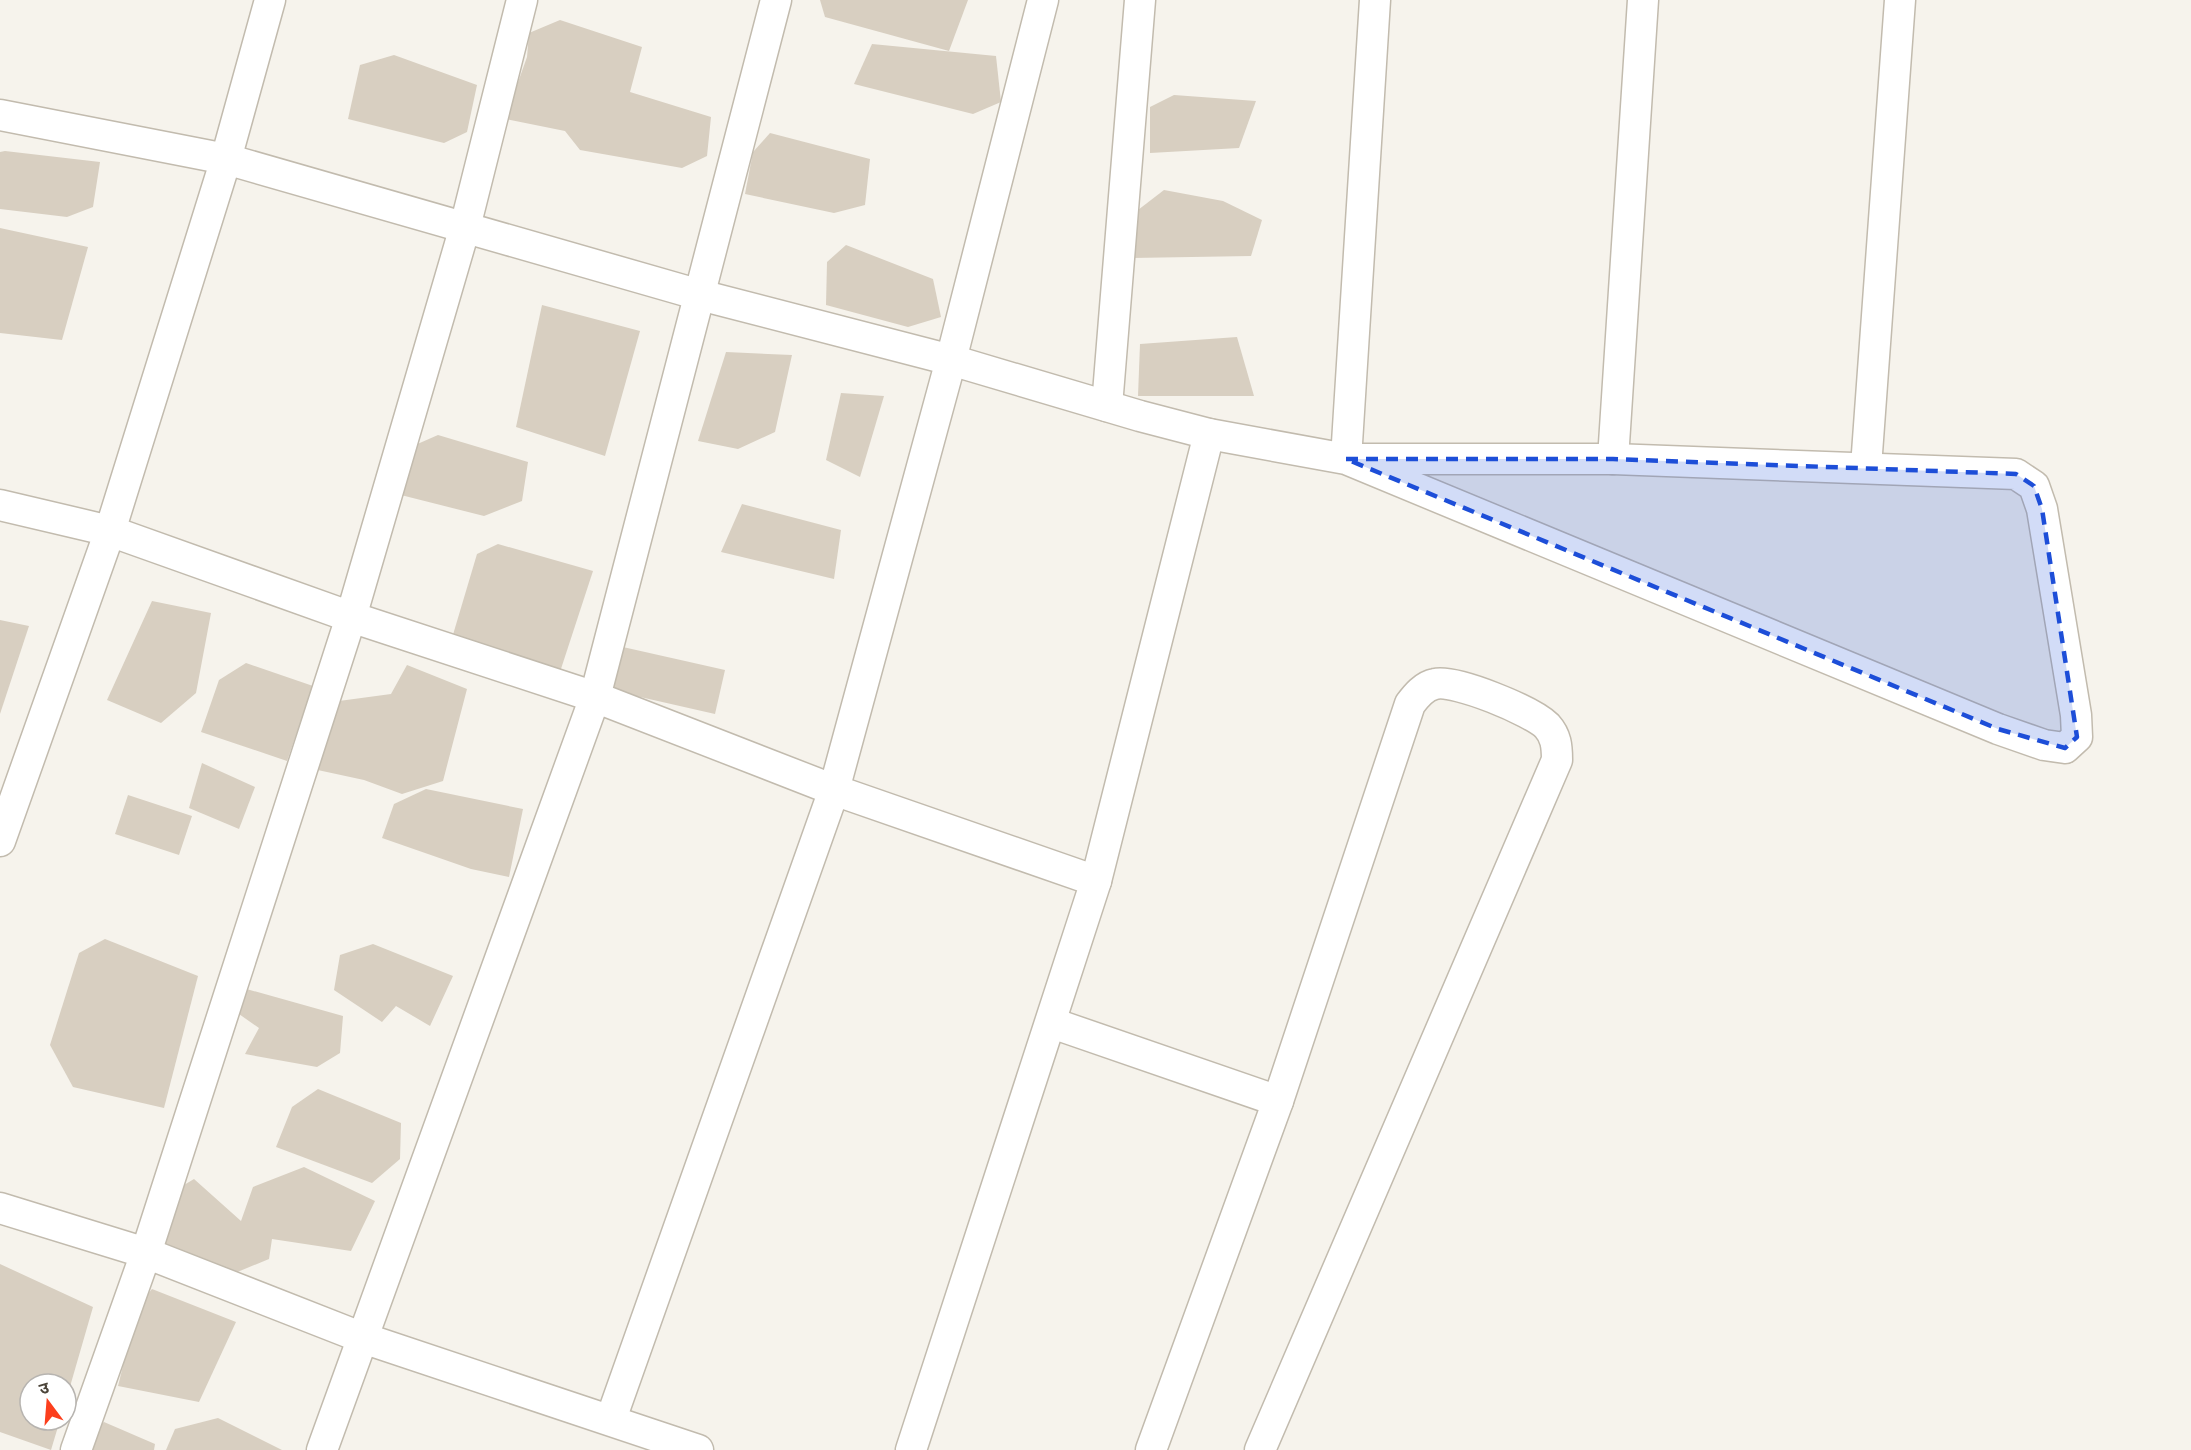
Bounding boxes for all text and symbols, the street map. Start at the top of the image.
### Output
north arrow [18,1372,78,1432]
text: उ [37,1377,52,1398]

